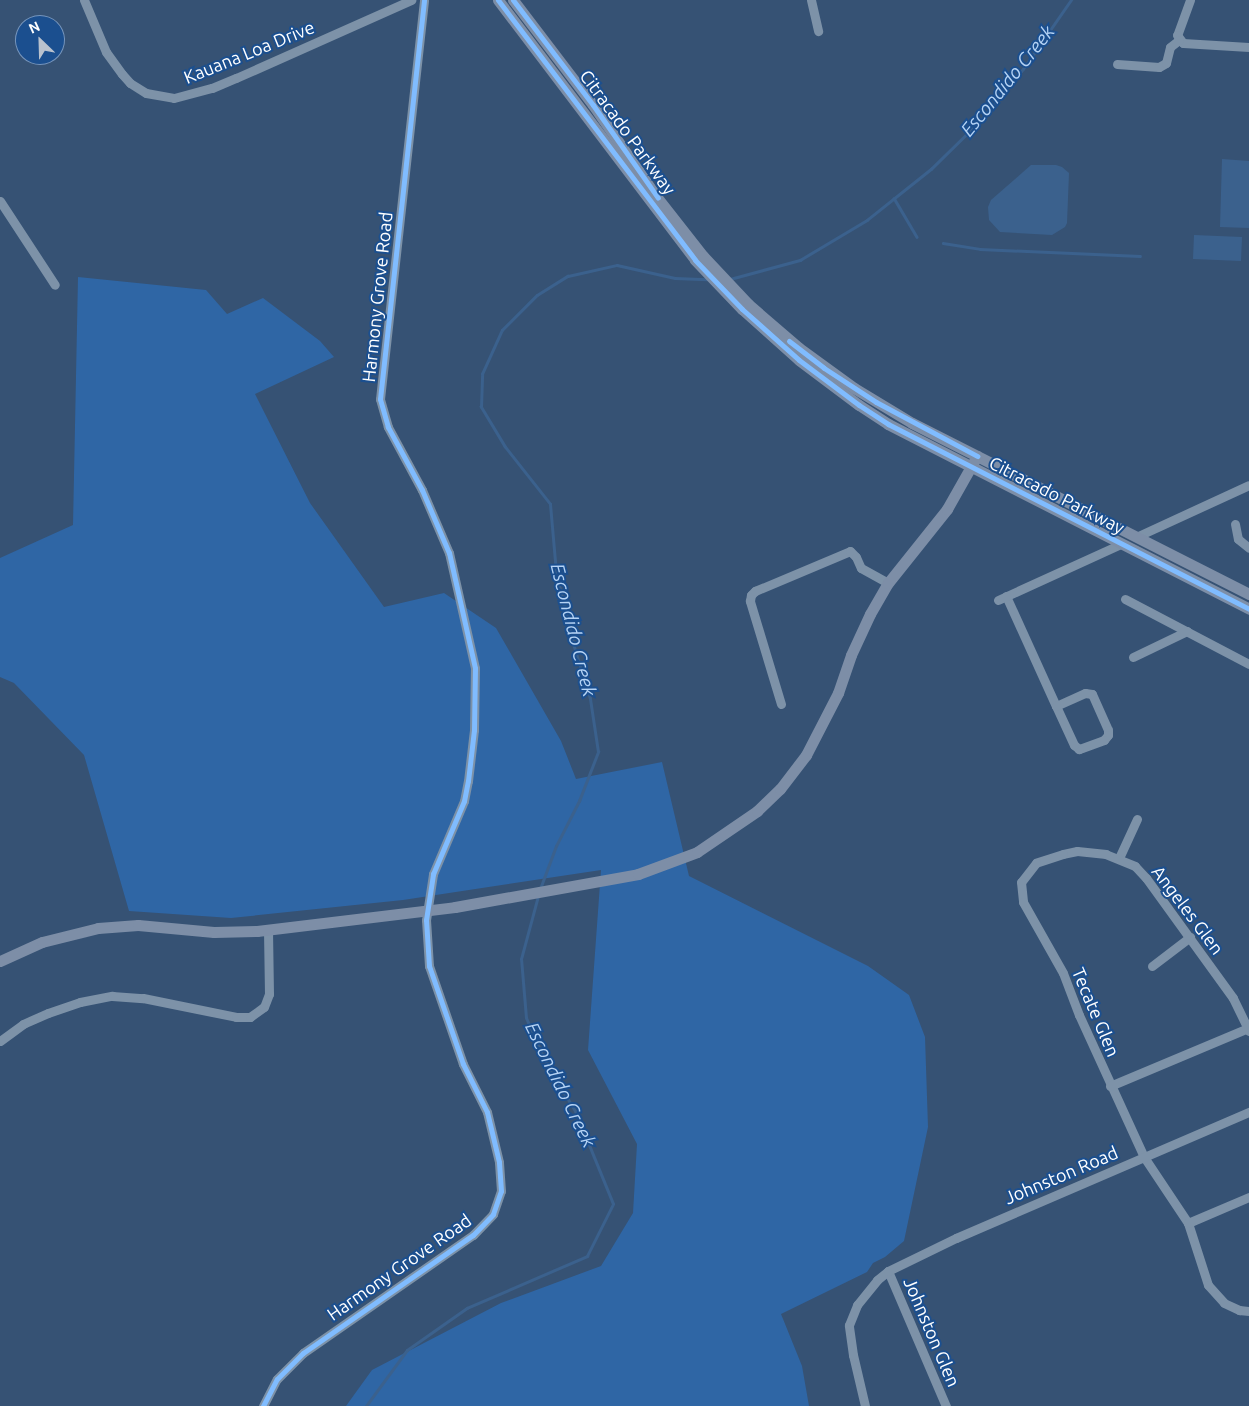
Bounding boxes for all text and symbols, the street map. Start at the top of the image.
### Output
north arrow [15,15,65,65]
street label: Kauana Loa Drive [181,16,317,88]
text: N [26,18,42,37]
water label: Escondido Creek [956,21,1060,141]
street label: Citracado Parkway [575,65,681,199]
street label: Harmony Grove Road [357,211,397,383]
street label: Citracado Parkway [986,452,1128,538]
water label: Escondido Creek [545,561,601,699]
street label: Angeles Glen [1148,861,1228,959]
street label: Tecate Glen [1068,964,1124,1060]
water label: Escondido Creek [520,1019,600,1151]
street label: Johnston Road [1001,1141,1121,1209]
street label: Harmony Grove Road [323,1209,475,1325]
street label: Johnston Glen [899,1274,965,1390]

